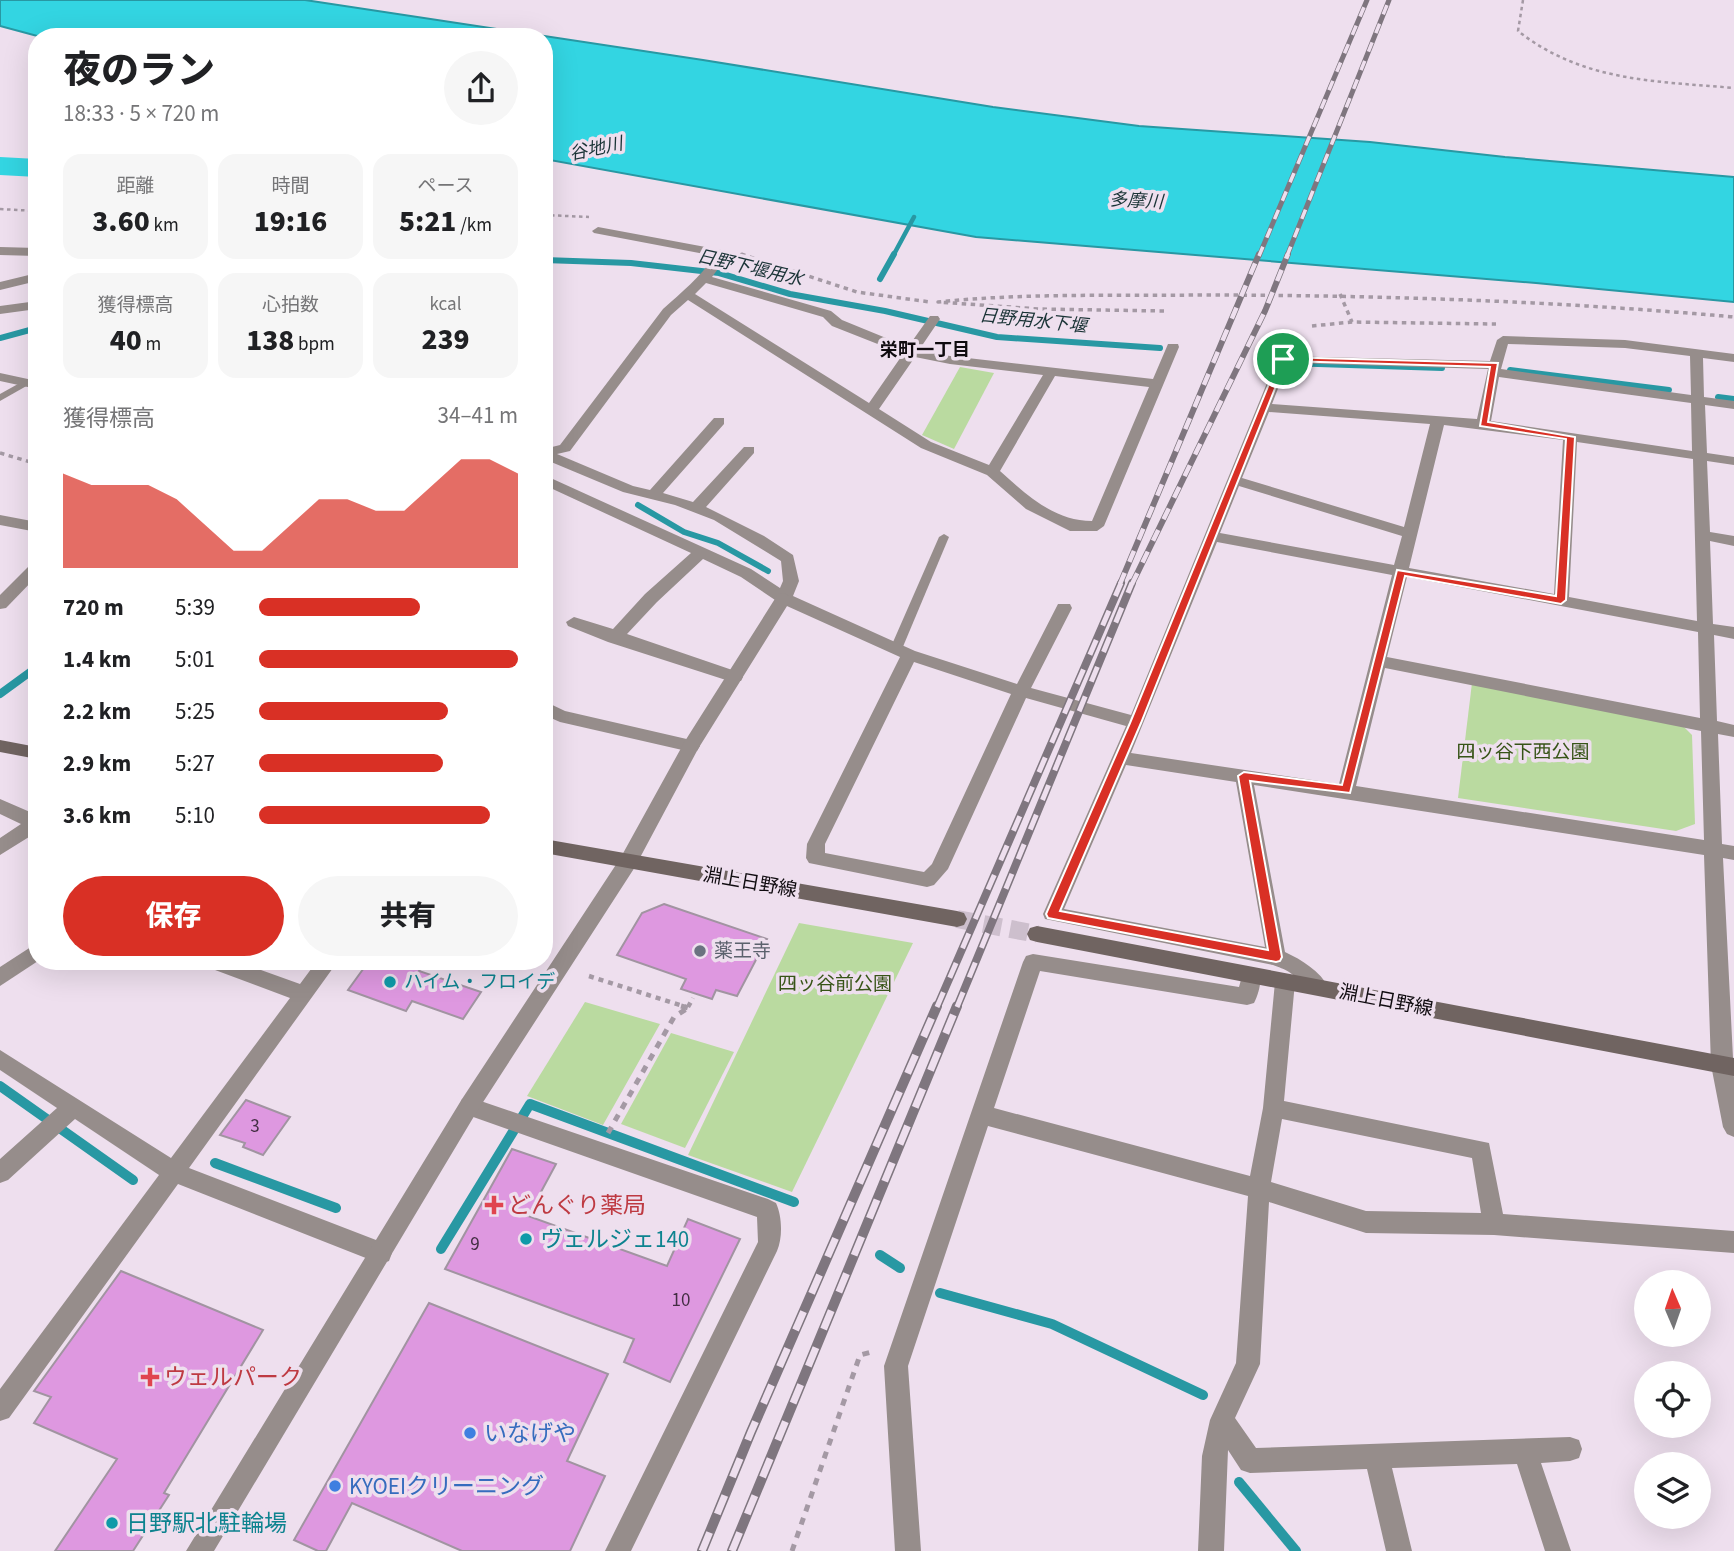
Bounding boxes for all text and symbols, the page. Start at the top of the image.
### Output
text: 夜のラン [63,44,215,98]
button: share [444,51,518,125]
text: 18:33 · 5 × 720 m [63,97,219,130]
water label: 谷地川 [567,131,627,167]
text: 距離 [116,173,155,200]
text: 時間 [271,173,310,200]
text: ペース [417,173,474,200]
water label: 多摩川 [1108,187,1166,215]
text: 3.60 [92,200,150,243]
text: 19:16 [254,200,327,243]
text: 5:21 [399,200,456,243]
text: km [150,212,179,239]
text: /km [456,212,492,239]
water label: 日野下堰用水 [695,244,807,293]
text: kcal [430,291,461,318]
text: 獲得標高 [97,292,174,319]
text: 心拍数 [262,292,319,319]
water label: 日野用水下堰 [978,303,1091,339]
text: 239 [421,318,470,361]
text: 40 [110,319,142,362]
text: 138 [246,319,294,362]
pin [1253,329,1313,389]
text: m [142,331,161,358]
text: bpm [294,331,335,358]
district label: 栄町一丁目 [880,338,970,363]
icon: arrive [1264,340,1302,378]
text: 34–41 m [438,399,518,432]
text: 獲得標高 [63,402,155,435]
text: 720 m [63,591,124,624]
text: 5:39 [175,591,215,624]
text: 1.4 km [63,643,131,676]
text: 5:01 [175,643,215,676]
text: 2.2 km [63,695,131,728]
text: 5:25 [175,695,215,728]
park label: 四ッ谷下西公園 [1456,739,1590,766]
text: 2.9 km [63,747,131,780]
text: 5:27 [175,747,215,780]
text: 3.6 km [63,799,131,832]
text: 5:10 [175,799,215,832]
street label: 淵上日野線 [701,861,799,905]
button: 保存 [63,876,284,956]
button: 共有 [298,876,518,956]
place label: 薬王寺 [714,938,771,965]
marker: 薬王寺 [692,943,708,959]
place label: ハイム・フロイデ [404,969,555,996]
park label: 四ッ谷前公園 [778,971,892,998]
marker: ハイム・フロイデ [382,974,398,990]
street label: 淵上日野線 [1337,979,1435,1023]
house number: 3 [250,1113,260,1140]
place label: どんぐり薬局 [508,1189,646,1222]
marker: どんぐり薬局 [486,1197,502,1213]
place label: ヴェルジェ140 [540,1223,689,1256]
house number: 9 [470,1231,480,1258]
marker: ヴェルジェ140 [518,1231,534,1247]
north arrow [1634,1270,1712,1348]
map controls [1634,1270,1711,1529]
house number: 10 [672,1287,690,1314]
place label: ウェルパーク [164,1361,302,1394]
button: locate [1634,1361,1711,1438]
marker: ウェルパーク [142,1369,158,1385]
place label: いなげや [484,1417,576,1450]
marker: いなげや [462,1425,478,1441]
button: layers [1634,1452,1711,1529]
place label: KYOEIクリーニング [349,1470,544,1503]
marker: KYOEIクリーニング [327,1478,343,1494]
place label: 日野駅北駐輪場 [126,1507,287,1540]
marker: 日野駅北駐輪場 [104,1515,120,1531]

